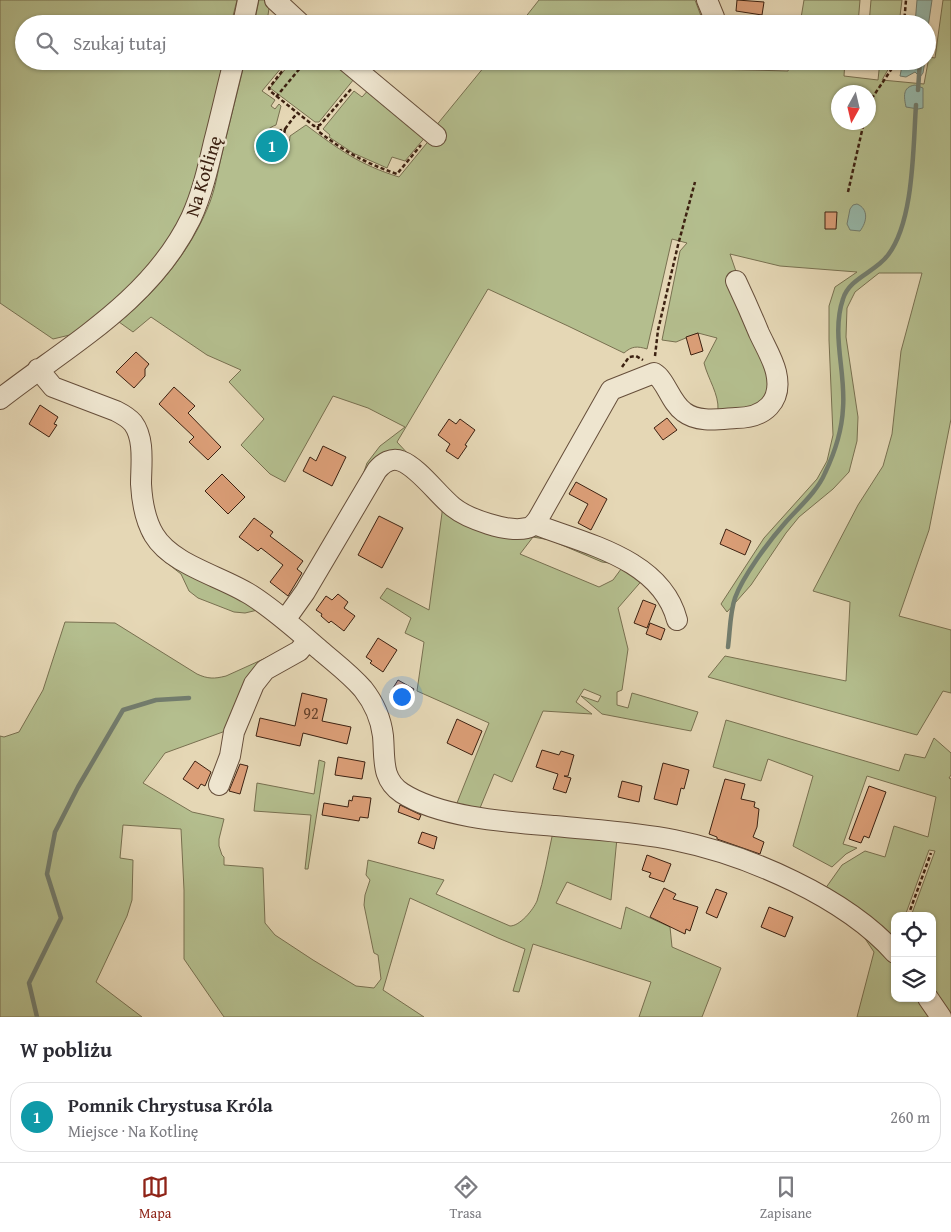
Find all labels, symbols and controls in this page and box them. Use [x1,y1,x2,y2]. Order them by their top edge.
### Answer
search box [15,15,936,70]
icon: search [33,29,61,57]
text: Szukaj tutaj [73,29,167,57]
north arrow [831,85,876,130]
pin: 1 [256,127,288,165]
street label: Na Kotlinę [177,132,229,220]
your location [389,684,415,710]
house number: 92 [303,701,319,725]
map controls [891,912,936,1002]
button: locate [891,912,936,957]
button: layers [891,957,936,1002]
text: W pobliżu [20,1034,112,1065]
text: Pomnik Chrystusa Króla [68,1091,273,1119]
text: 1 [33,1105,41,1129]
text: 260 m [890,1105,930,1129]
text: Miejsce · Na Kotlinę [68,1119,198,1143]
tab: Mapa [139,1173,171,1223]
tab: Trasa [449,1173,482,1223]
tab: Zapisane [760,1173,812,1223]

